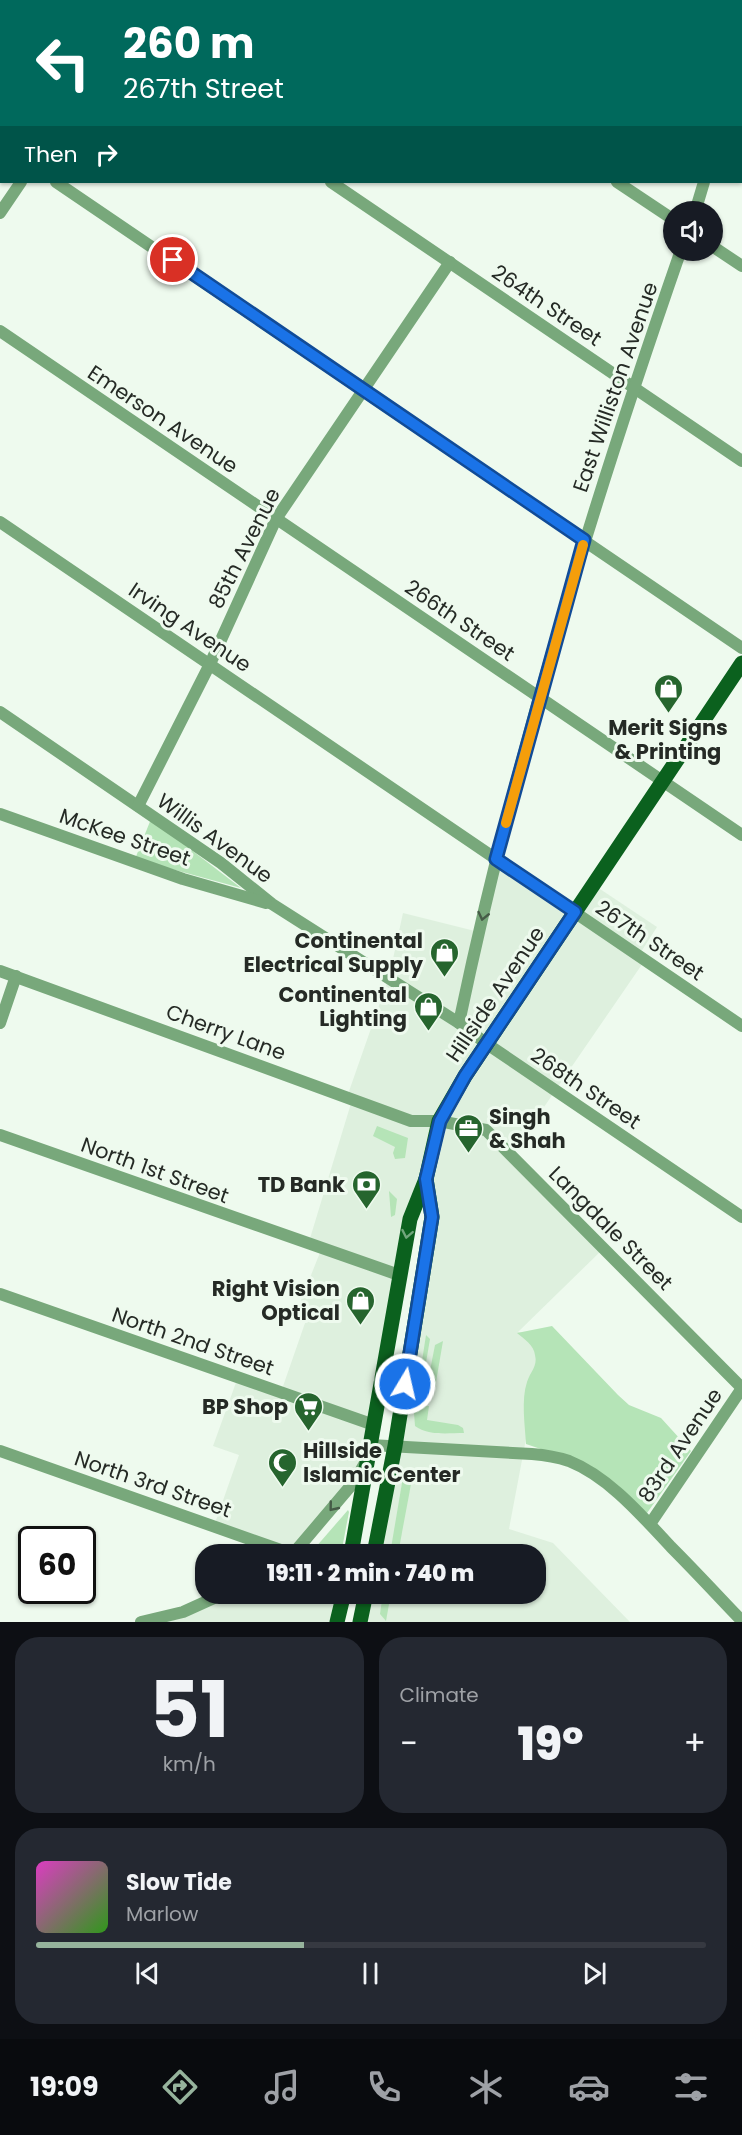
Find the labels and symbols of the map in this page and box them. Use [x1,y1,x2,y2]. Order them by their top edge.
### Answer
pin [147,234,198,285]
street label: 264th Street [486,258,608,352]
street label: East Williston Avenue [565,278,665,496]
street label: Emerson Avenue [82,358,244,480]
street label: 85th Avenue [201,483,287,613]
street label: 266th Street [399,572,521,668]
street label: Irving Avenue [123,575,257,679]
shop icon: Merit Signs & Printing [652,672,684,714]
place label: Merit Signs & Printing [608,713,728,766]
street label: Willis Avenue [151,786,279,890]
street label: McKee Street [56,801,194,873]
street label: 267th Street [590,893,710,987]
one-way arrow [477,911,490,921]
street label: Hillside Avenue [439,920,551,1068]
place label: Continental Electrical Supply [243,926,424,979]
shop icon: Continental Electrical Supply [428,936,460,978]
place label: Continental Lighting [279,980,407,1033]
shop icon: Continental Lighting [412,990,444,1032]
street label: Cherry Lane [162,997,290,1067]
street label: 268th Street [525,1041,647,1135]
place label: Singh & Shah [489,1102,566,1155]
office icon: Singh & Shah [452,1112,484,1154]
street label: North 1st Street [77,1130,233,1210]
street label: Langdale Street [543,1160,679,1296]
bank icon: TD Bank [350,1168,382,1210]
place label: TD Bank [258,1170,345,1199]
one-way arrow [401,1229,414,1239]
place label: Right Vision Optical [212,1274,340,1327]
shop icon: Right Vision Optical [345,1284,377,1326]
street label: North 2nd Street [108,1300,278,1382]
position arrow [373,1352,437,1416]
street label: 83rd Avenue [631,1382,729,1508]
supermarket icon: BP Shop [293,1390,325,1432]
place label: BP Shop [202,1392,288,1421]
place label: Hillside Islamic Center [303,1436,461,1489]
street label: North 3rd Street [71,1444,235,1524]
mosque icon: Hillside Islamic Center [266,1446,298,1488]
one-way arrow [330,1500,341,1511]
speed limit sign: 60 [18,1526,96,1604]

